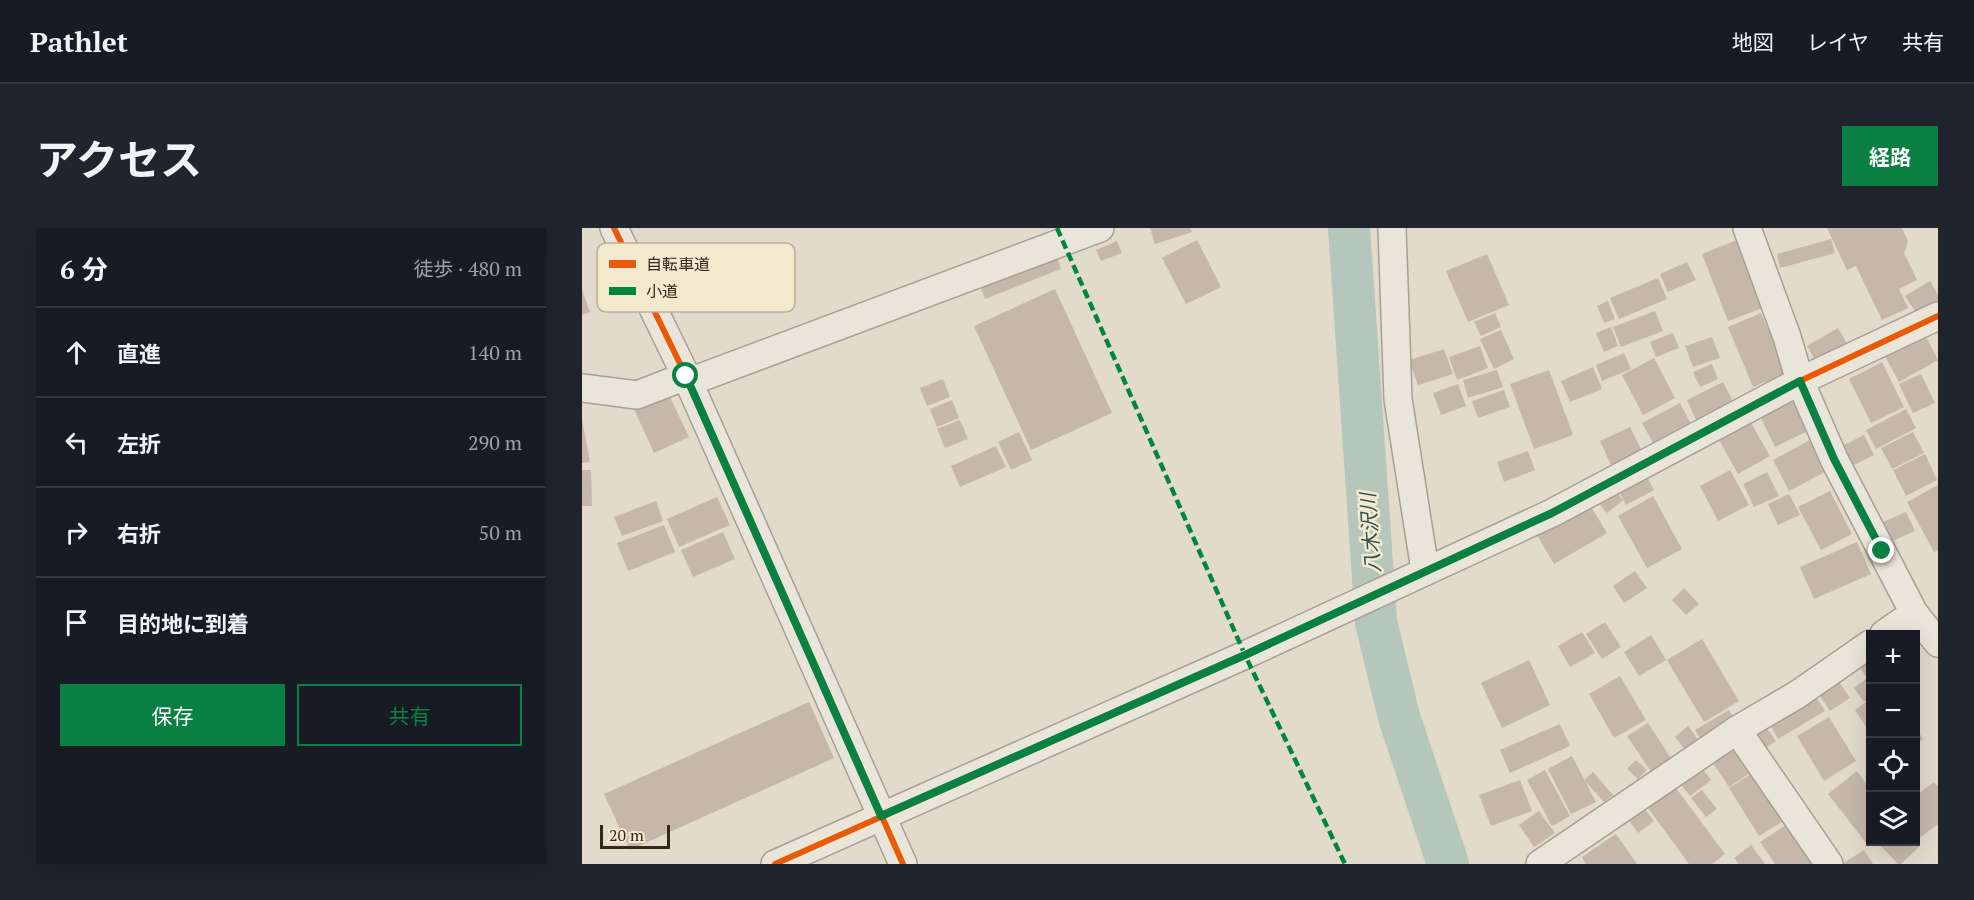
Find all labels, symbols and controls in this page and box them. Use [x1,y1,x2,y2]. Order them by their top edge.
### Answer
text: Pathlet [30,23,128,60]
text: 地図 [1732,28,1774,56]
text: レイヤ [1807,28,1869,56]
text: 共有 [1902,28,1944,56]
button: 経路 [1842,126,1938,186]
text: アクセス [36,131,202,187]
legend [597,243,795,312]
text: 6 分 [60,252,108,286]
text: 自転車道 [646,253,710,275]
text: 徒歩 · 480 m [413,255,522,282]
text: 小道 [646,280,678,302]
icon: ahead [60,336,93,369]
text: 直進 [117,339,161,368]
text: 140 m [468,339,522,366]
route start [672,362,698,388]
icon: left [60,426,93,459]
text: 左折 [117,429,161,458]
text: 290 m [468,429,522,456]
water label: 八木沢川 [1354,490,1386,574]
icon: right [60,516,93,549]
text: 右折 [117,519,161,548]
text: 50 m [479,519,522,546]
route end [1868,537,1894,563]
icon: arrive [60,606,93,639]
text: 目的地に到着 [117,609,249,638]
map controls [1866,630,1920,846]
button: + [1866,630,1920,684]
button: 保存 [60,684,285,746]
button: 共有 [297,684,522,746]
button: − [1866,684,1920,738]
button: locate [1866,738,1920,792]
button: layers [1866,792,1920,846]
scale bar [600,822,670,850]
text: 20 m [609,824,644,846]

